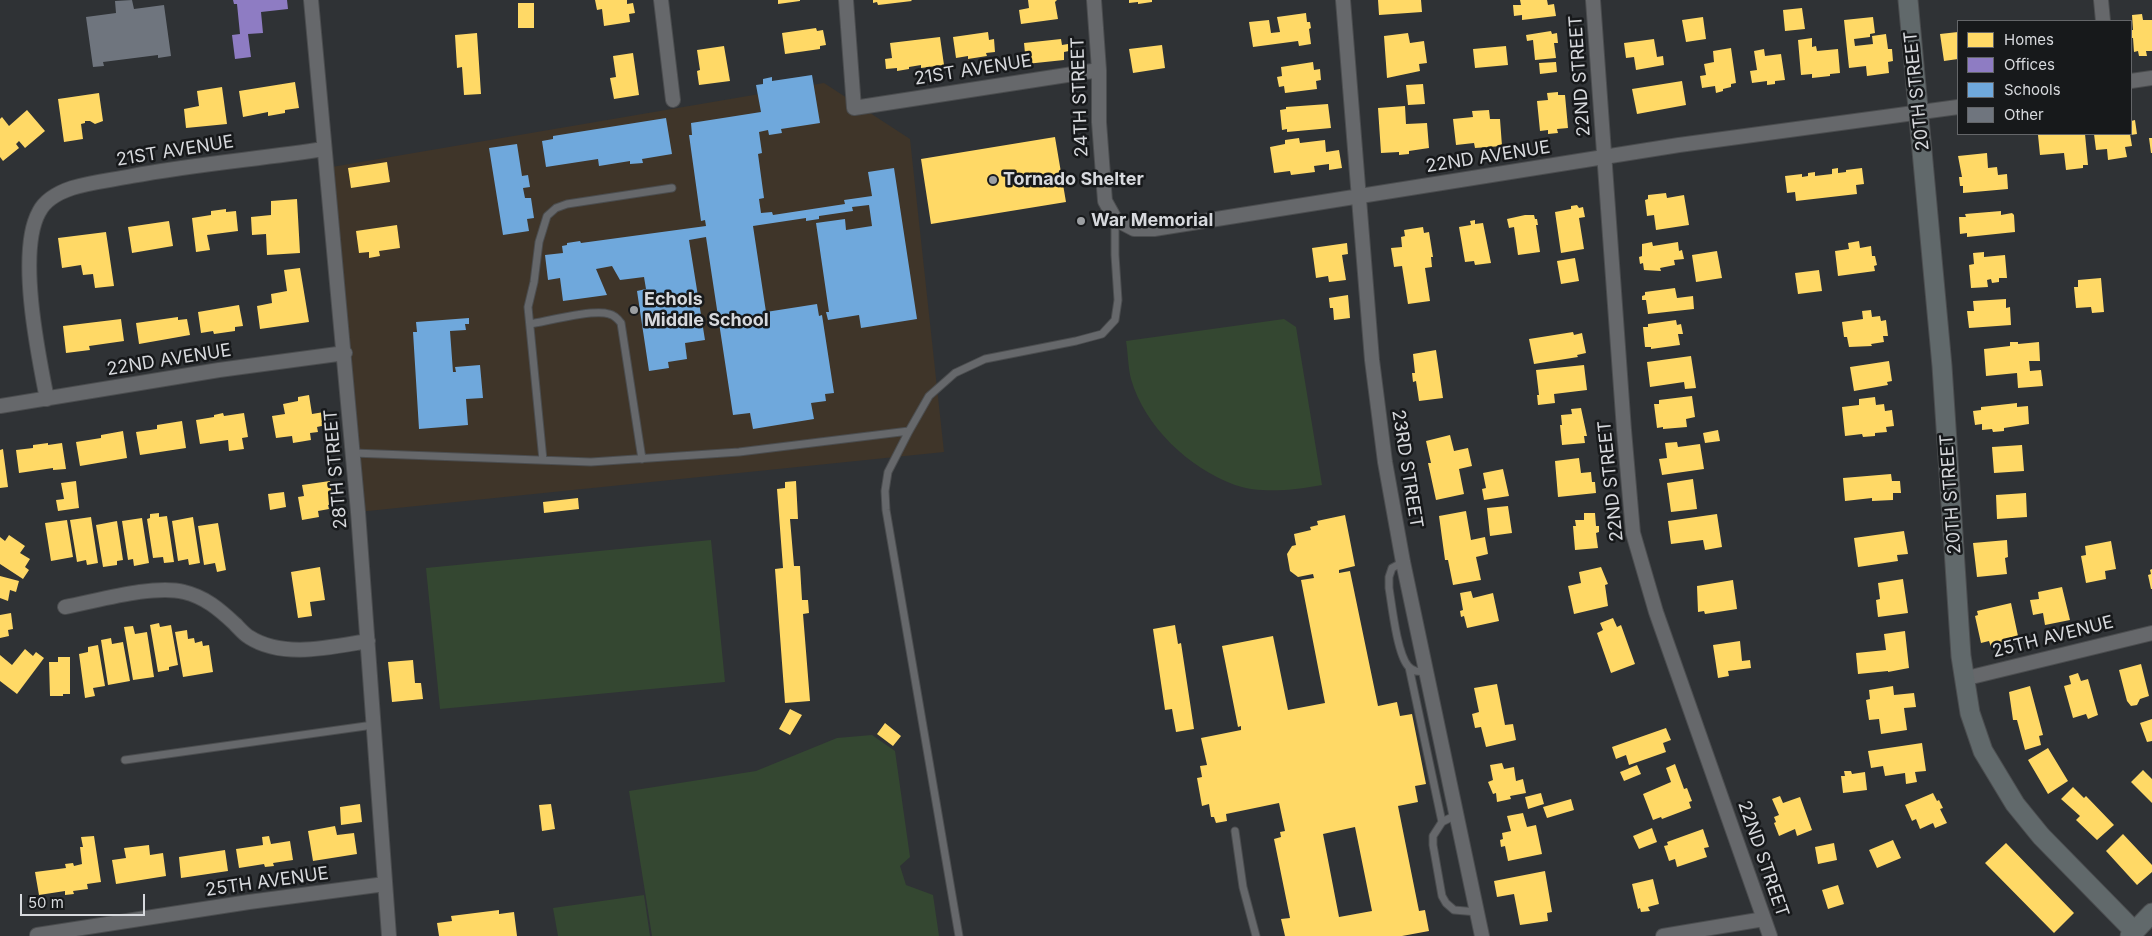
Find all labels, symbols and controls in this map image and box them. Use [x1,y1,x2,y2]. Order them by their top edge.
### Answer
street label: 22ND STREET [1565,15,1595,137]
legend [1957,20,2132,135]
street label: 20TH STREET [1900,30,1934,152]
text: Homes [2004,30,2054,49]
street label: 24TH STREET [1067,36,1093,158]
street label: 21ST AVENUE [913,50,1033,90]
text: Offices [2004,55,2055,74]
text: Schools [2004,80,2061,99]
text: Other [2004,105,2044,124]
street label: 21ST AVENUE [115,131,235,171]
street label: 22ND AVENUE [1424,136,1552,178]
place label: Tornado Shelter [1003,169,1144,191]
marker: Tornado Shelter [987,174,999,186]
place label: War Memorial [1091,210,1213,232]
marker: War Memorial [1075,215,1087,227]
place label: Echols Middle School [644,289,769,332]
marker: Echols Middle School [628,304,640,316]
street label: 22ND AVENUE [105,339,233,381]
street label: 28TH STREET [320,408,352,530]
street label: 23RD STREET [1387,408,1427,530]
street label: 22ND STREET [1594,419,1628,543]
street label: 20TH STREET [1936,433,1966,555]
street label: 25TH AVENUE [1990,611,2116,663]
street label: 22ND STREET [1733,798,1793,920]
street label: 25TH AVENUE [204,863,330,901]
scale bar [22,884,148,916]
text: 50 m [28,893,64,912]

